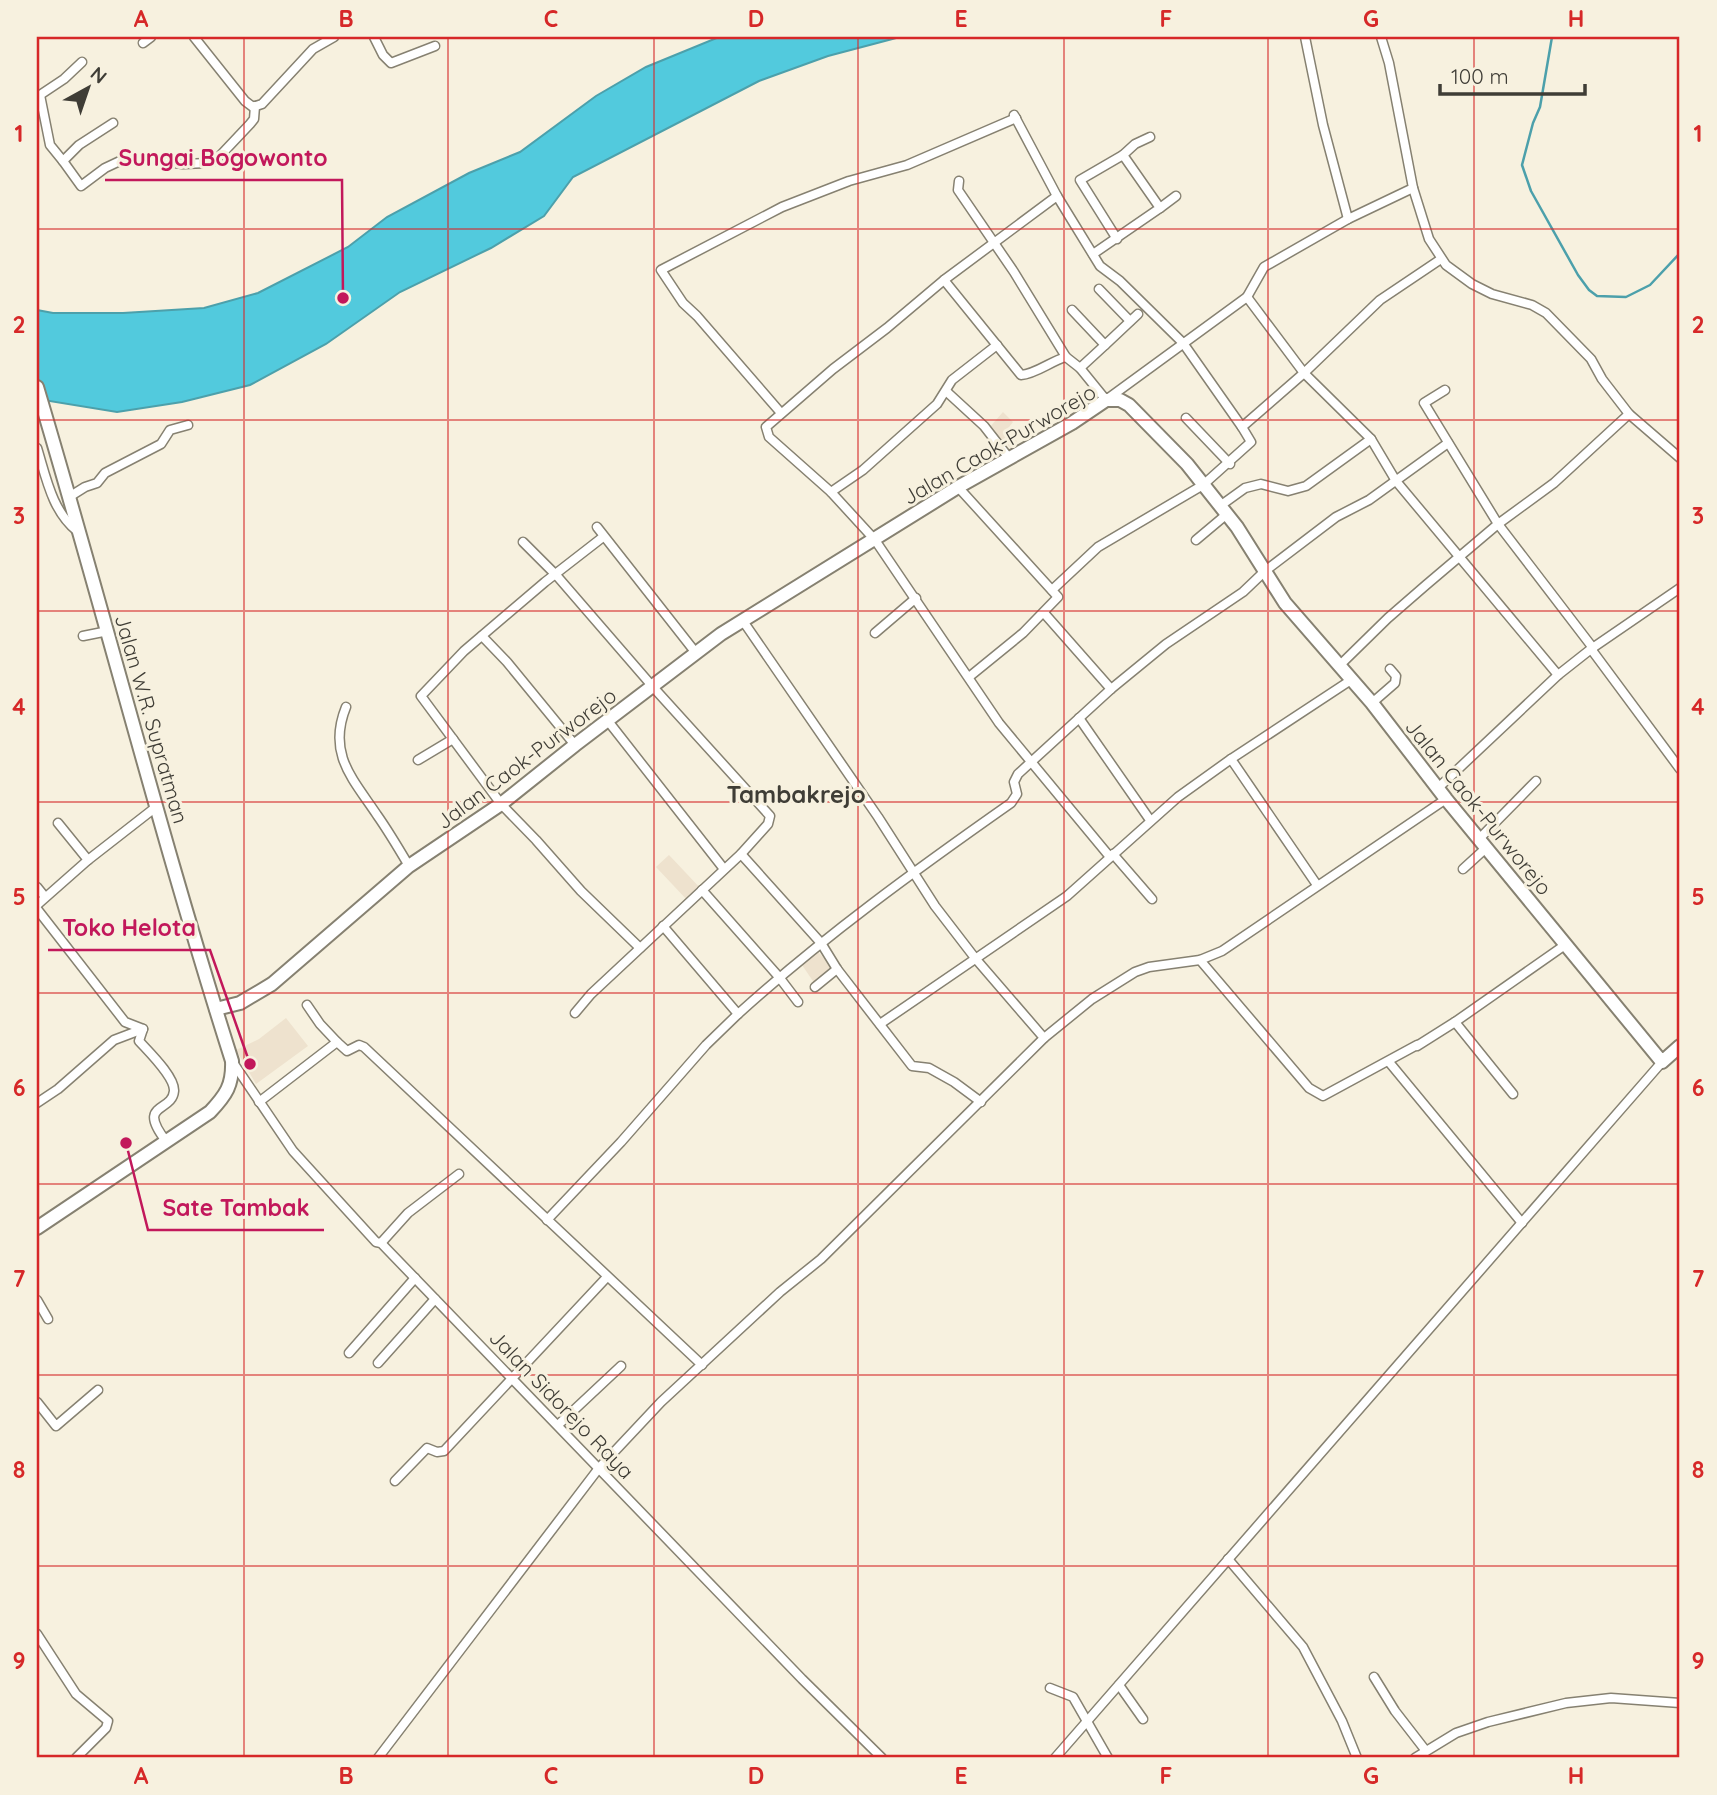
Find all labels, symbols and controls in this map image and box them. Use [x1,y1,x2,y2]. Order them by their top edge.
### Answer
text: A [134,4,149,33]
text: B [338,4,354,33]
text: C [544,4,558,33]
text: D [748,4,764,33]
text: E [954,4,968,33]
text: F [1160,4,1172,33]
text: G [1363,4,1379,33]
text: H [1568,4,1584,33]
north arrow [52,52,122,122]
scale bar [1440,52,1586,96]
text: N [86,61,112,89]
text: 100 m [1451,63,1509,89]
text: 1 [15,119,23,148]
text: 1 [1694,119,1702,148]
callout: Sungai Bogowonto [105,136,342,180]
text: Sungai Bogowonto [118,143,328,172]
text: 2 [12,310,26,339]
text: 2 [1691,310,1705,339]
street label: Jalan Caok-Purworejo [898,378,1100,510]
text: 3 [13,501,25,530]
text: 3 [1692,501,1704,530]
street label: Jalan W.R. Supratman [110,612,194,826]
street label: Jalan Caok-Purworejo [431,682,621,834]
text: 4 [12,692,26,721]
text: 4 [1691,692,1705,721]
street label: Jalan Caok-Purworejo [1400,714,1558,900]
district label: Tambakrejo [726,779,866,809]
text: 5 [12,882,26,911]
text: 5 [1691,882,1705,911]
callout: Toko Helota [48,906,210,950]
text: Toko Helota [62,913,196,942]
text: 6 [13,1073,25,1102]
text: 6 [1692,1073,1704,1102]
callout: Sate Tambak [148,1186,324,1230]
text: Sate Tambak [162,1193,310,1222]
text: 7 [13,1264,26,1293]
text: 7 [1692,1264,1705,1293]
street label: Jalan Sidorejo Raya [484,1324,640,1484]
text: 8 [13,1455,25,1484]
text: 8 [1692,1455,1704,1484]
text: 9 [12,1646,26,1675]
text: 9 [1691,1646,1705,1675]
text: A [134,1761,149,1790]
text: B [338,1761,354,1790]
text: C [544,1761,558,1790]
text: D [748,1761,764,1790]
text: E [954,1761,968,1790]
text: F [1160,1761,1172,1790]
text: G [1363,1761,1379,1790]
text: H [1568,1761,1584,1790]

